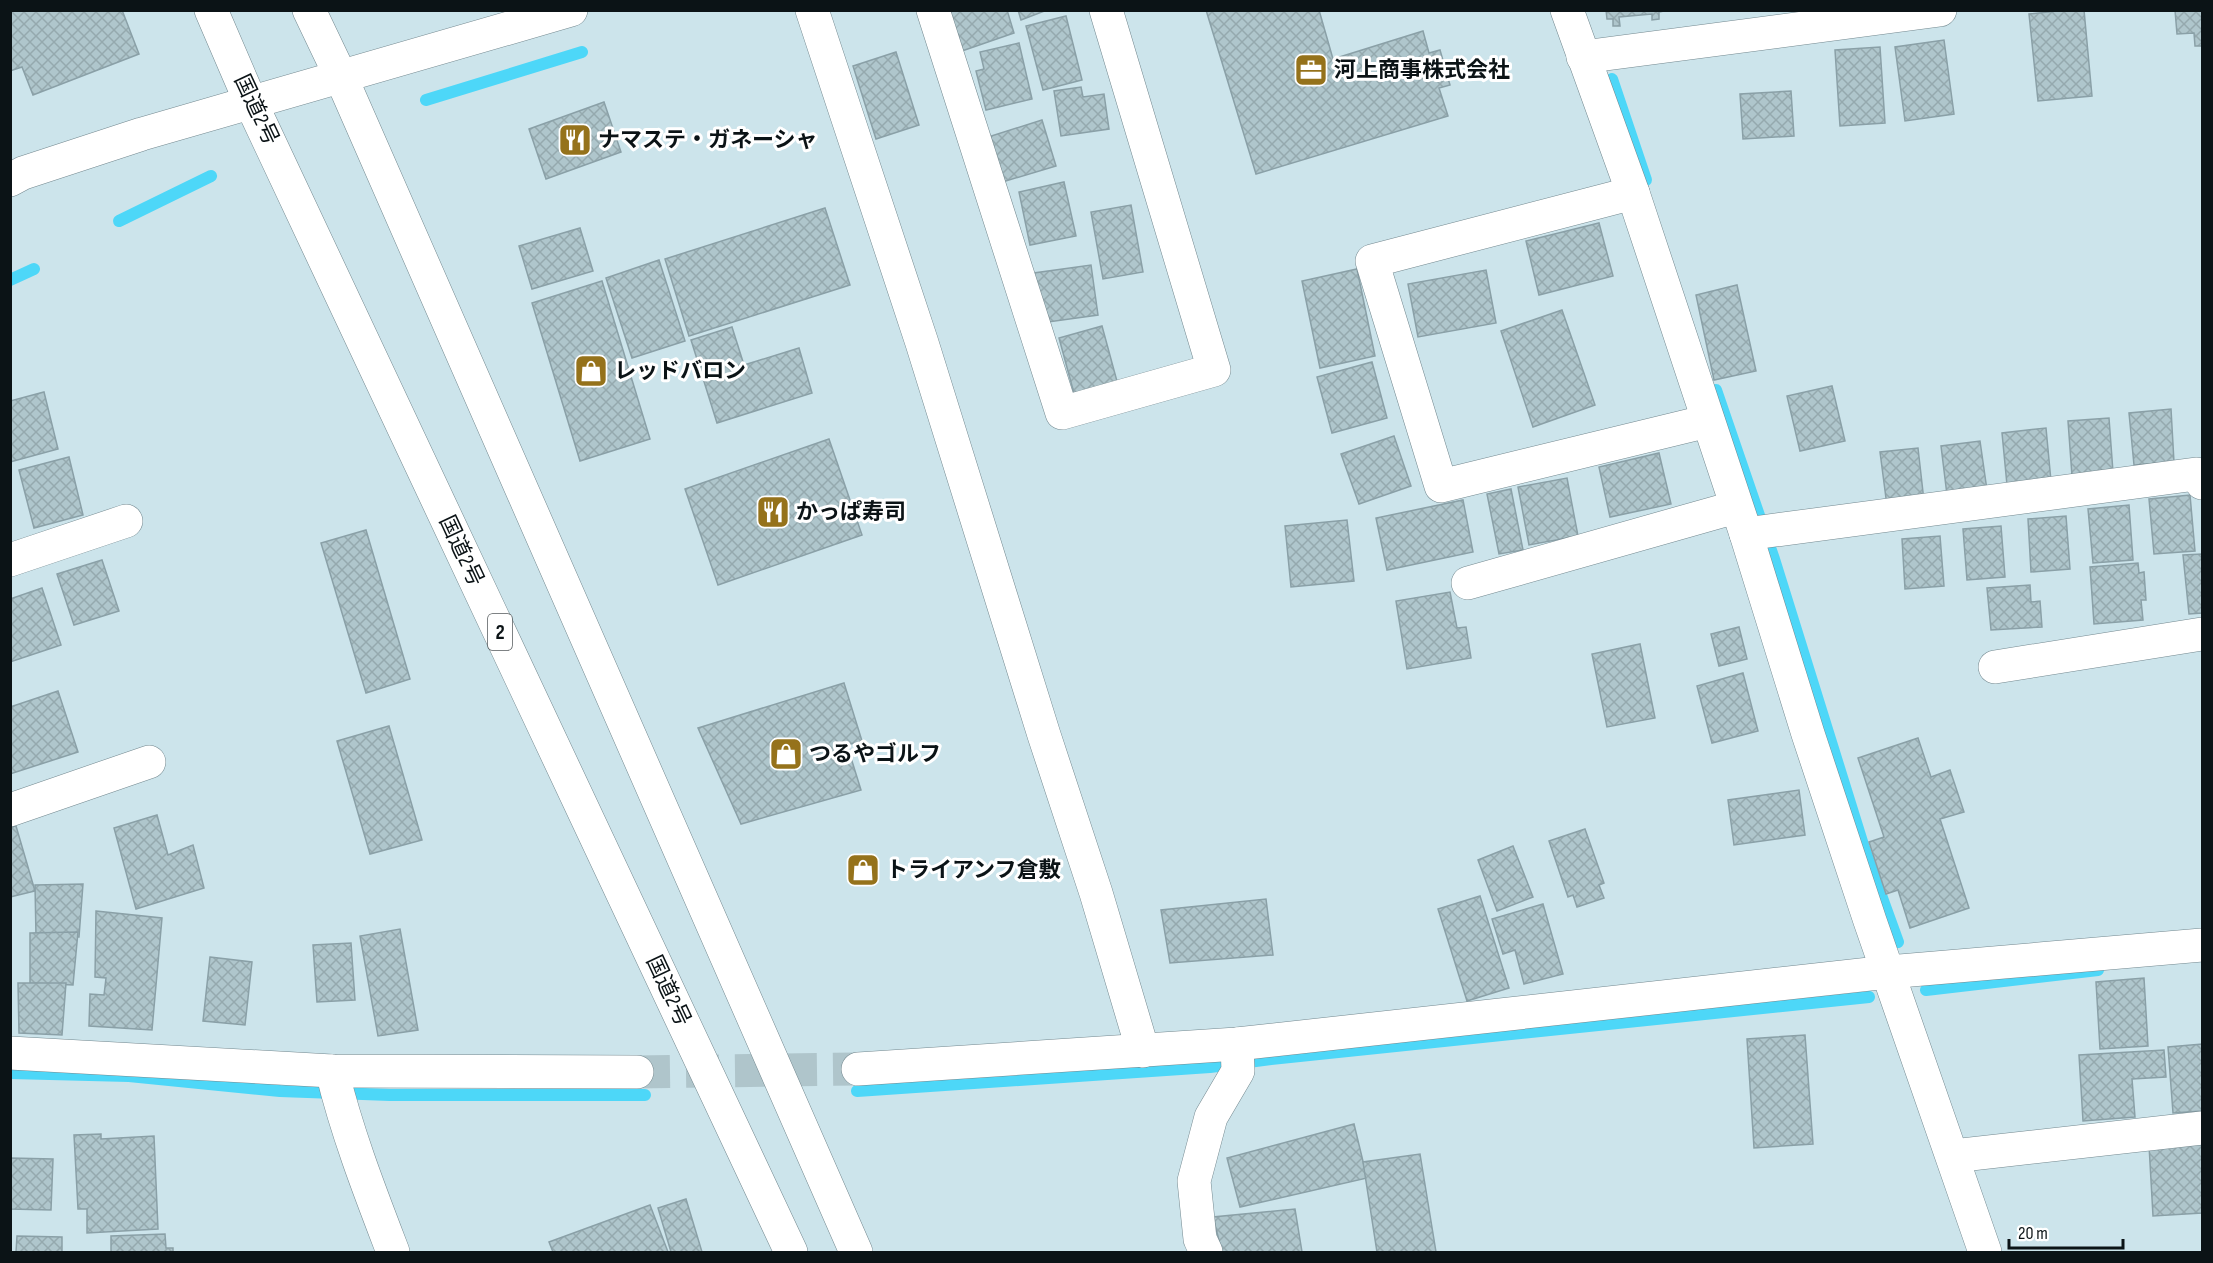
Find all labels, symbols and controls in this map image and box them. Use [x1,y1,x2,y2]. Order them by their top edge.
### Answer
office icon: 河上商事株式会社 [1293,52,1329,88]
place label: 河上商事株式会社 [1334,57,1510,84]
street label: 国道2号 [228,70,284,150]
restaurant icon: ナマステ・ガネーシャ [557,122,593,158]
place label: ナマステ・ガネーシャ [598,127,818,154]
shop icon: レッドバロン [573,353,609,389]
place label: レッドバロン [614,358,746,385]
restaurant icon: かっぱ寿司 [755,494,791,530]
place label: かっぱ寿司 [796,499,906,526]
street label: 国道2号 [433,511,489,591]
road number: 2 [488,614,512,650]
shop icon: つるやゴルフ [768,736,804,772]
place label: つるやゴルフ [809,741,941,768]
shop icon: トライアンフ倉敷 [845,852,881,888]
place label: トライアンフ倉敷 [886,857,1060,884]
street label: 国道2号 [640,951,696,1031]
scale bar [2009,1212,2123,1250]
text: 20 m [2018,1223,2048,1244]

